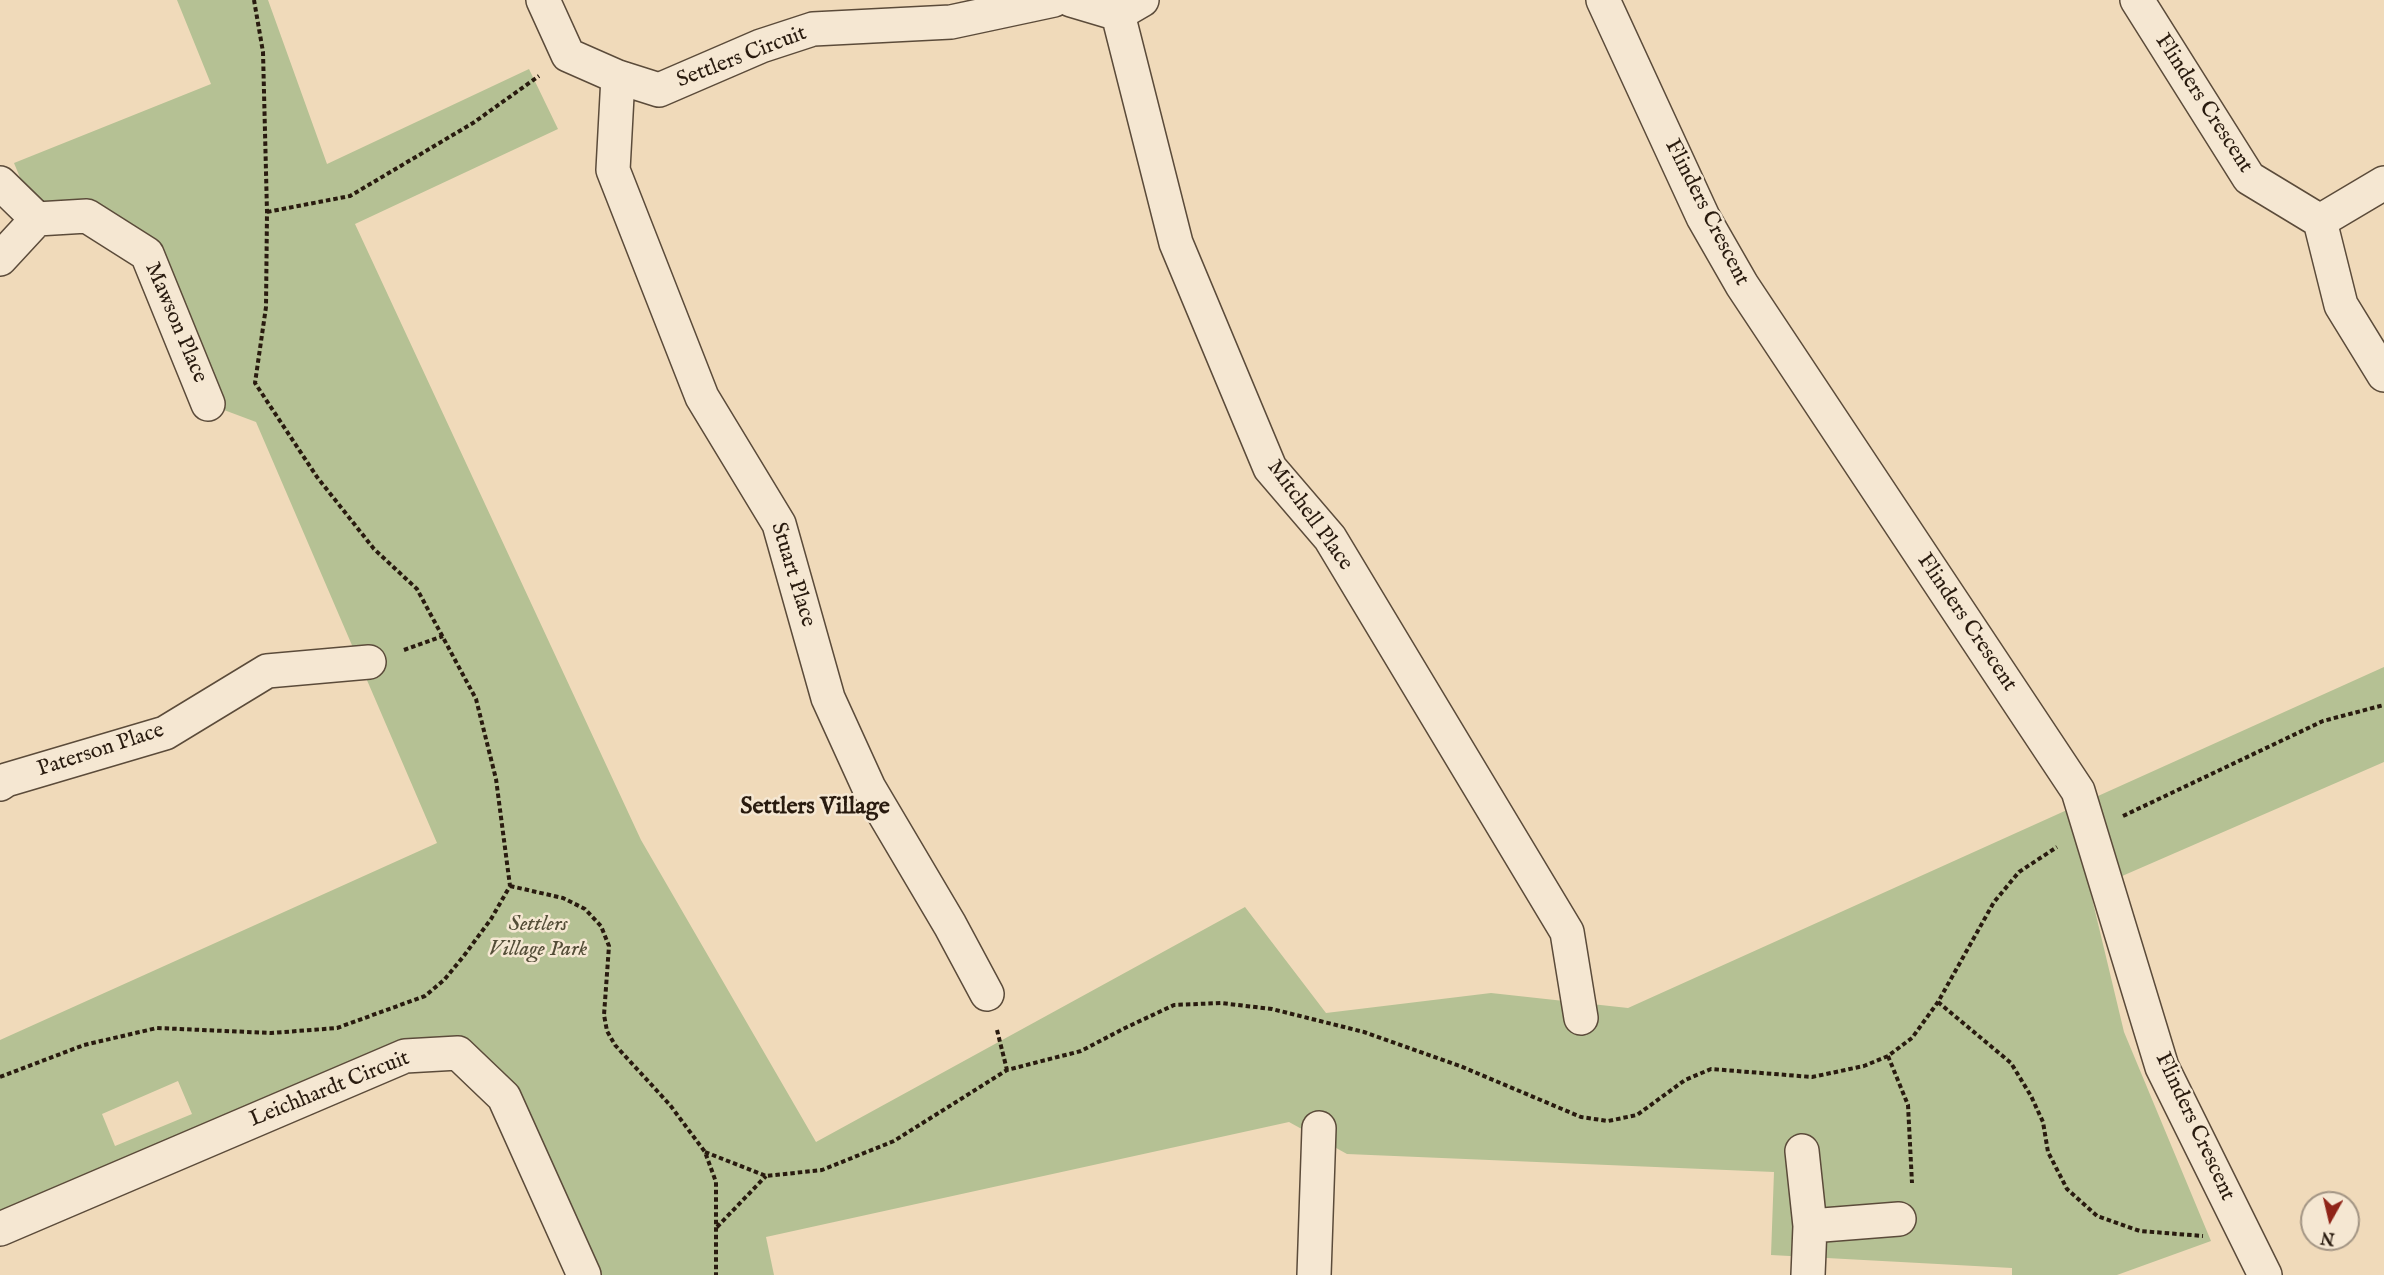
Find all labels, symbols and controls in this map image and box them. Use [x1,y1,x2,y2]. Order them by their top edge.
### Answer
street label: Settlers Circuit [673,21,811,95]
street label: Flinders Crescent [2148,30,2258,178]
street label: Flinders Crescent [1658,136,1754,290]
street label: Mawson Place [138,259,212,387]
street label: Mitchell Place [1260,456,1358,576]
street label: Stuart Place [764,520,820,630]
street label: Flinders Crescent [1910,549,2022,697]
street label: Paterson Place [34,718,168,784]
district label: Settlers Village [740,794,890,822]
park label: Settlers Village Park [489,912,587,963]
street label: Leichhardt Circuit [246,1046,414,1134]
street label: Flinders Crescent [2148,1049,2240,1205]
north arrow [2300,1191,2360,1251]
text: N [2320,1226,2336,1248]

